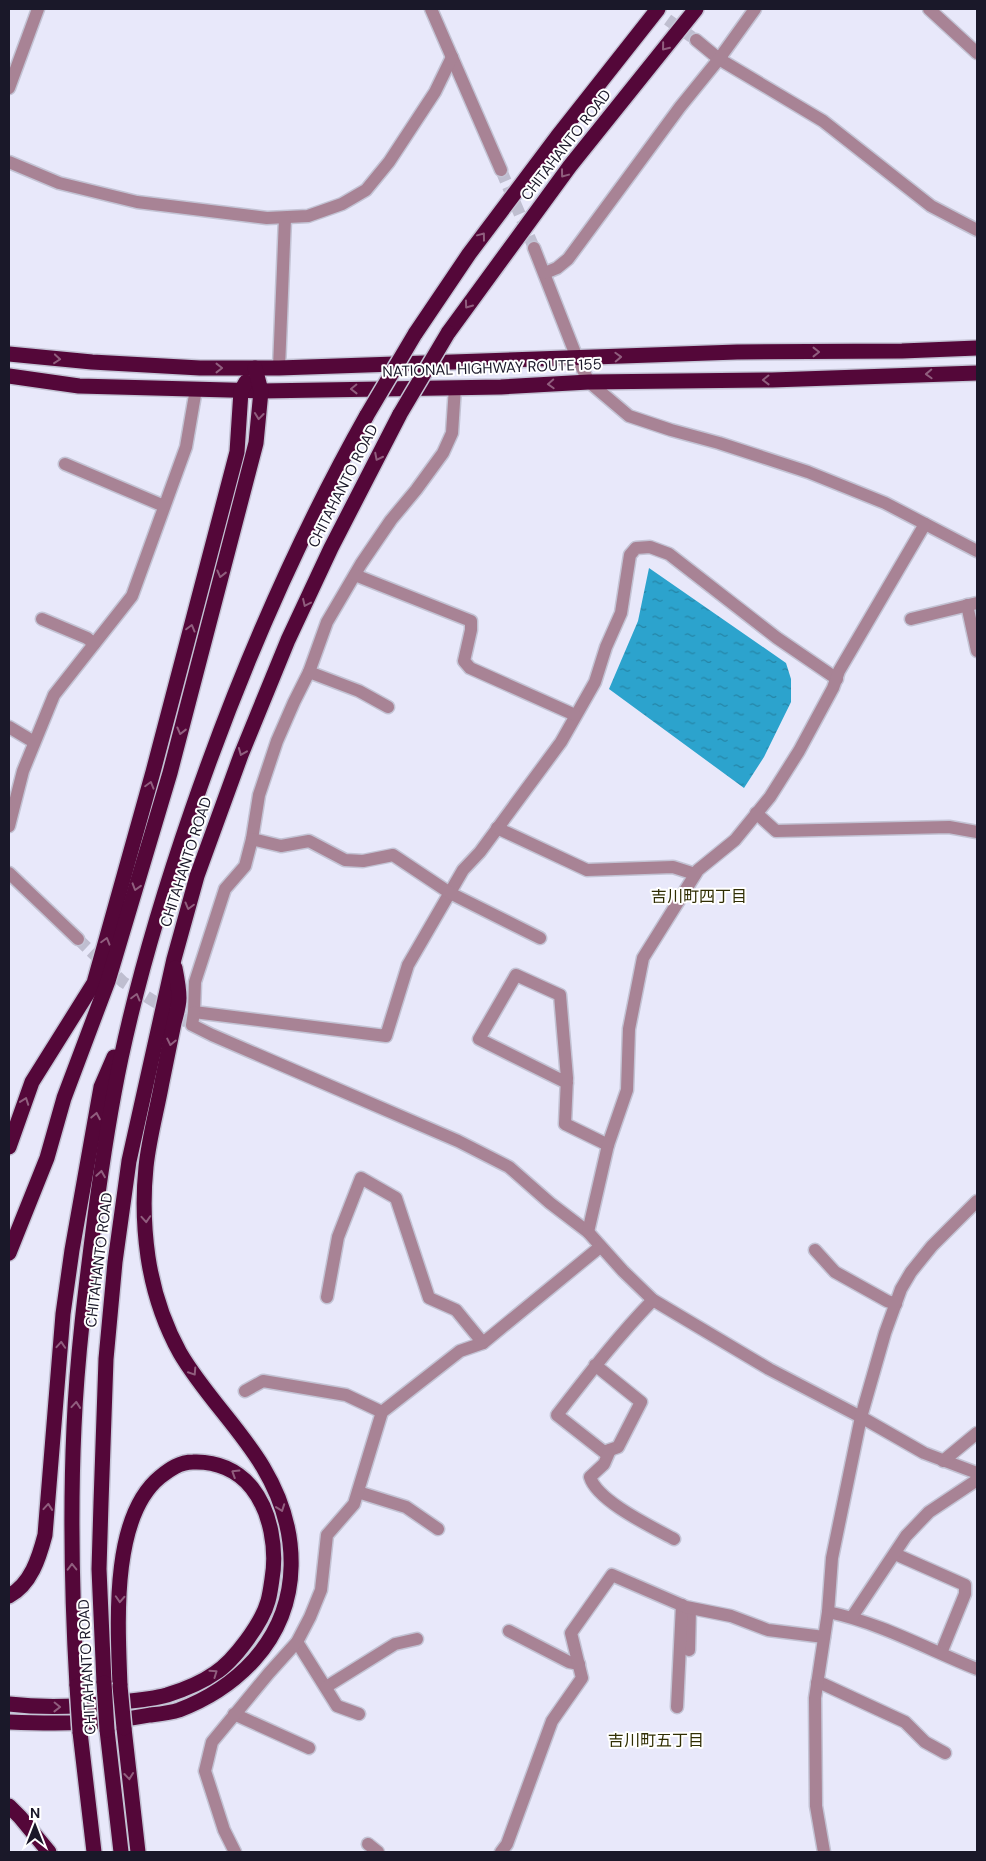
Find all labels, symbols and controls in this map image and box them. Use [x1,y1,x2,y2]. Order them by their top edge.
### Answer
one-way arrow [663,41,671,50]
street label: CHITAHANTO ROAD [516,85,616,205]
one-way arrow [561,168,570,178]
one-way arrow [476,232,485,242]
one-way arrow [465,299,474,309]
one-way arrow [812,347,820,357]
one-way arrow [614,351,622,362]
one-way arrow [53,353,61,364]
street label: NATIONAL HIGHWAY ROUTE 155 [382,354,602,382]
one-way arrow [216,363,224,373]
one-way arrow [924,369,932,380]
one-way arrow [762,375,770,386]
one-way arrow [547,378,555,389]
one-way arrow [350,384,358,394]
one-way arrow [254,412,265,420]
street label: CHITAHANTO ROAD [303,421,383,551]
one-way arrow [374,452,384,461]
one-way arrow [216,569,227,578]
one-way arrow [301,598,312,607]
one-way arrow [185,623,196,632]
one-way arrow [176,726,186,734]
one-way arrow [238,747,249,756]
one-way arrow [144,781,154,789]
street label: CHITAHANTO ROAD [156,794,216,930]
one-way arrow [131,883,141,891]
district label: 吉川町四丁目 [651,886,747,907]
one-way arrow [184,901,194,909]
one-way arrow [100,938,110,946]
one-way arrow [130,994,140,1002]
one-way arrow [166,1037,176,1046]
one-way arrow [19,1097,29,1106]
one-way arrow [90,1111,100,1120]
one-way arrow [95,1170,106,1178]
street label: CHITAHANTO ROAD [81,1191,117,1329]
one-way arrow [140,1216,151,1224]
one-way arrow [55,1341,66,1349]
one-way arrow [187,1367,196,1376]
one-way arrow [70,1401,81,1409]
one-way arrow [231,1470,240,1480]
one-way arrow [42,1503,53,1511]
one-way arrow [275,1503,285,1512]
one-way arrow [67,1563,78,1571]
one-way arrow [115,1596,125,1603]
street label: CHITAHANTO ROAD [73,1599,101,1735]
one-way arrow [208,1670,218,1679]
one-way arrow [54,1702,62,1712]
district label: 吉川町五丁目 [608,1730,704,1751]
one-way arrow [123,1773,134,1781]
north arrow [10,1801,60,1851]
text: N [30,1804,40,1822]

